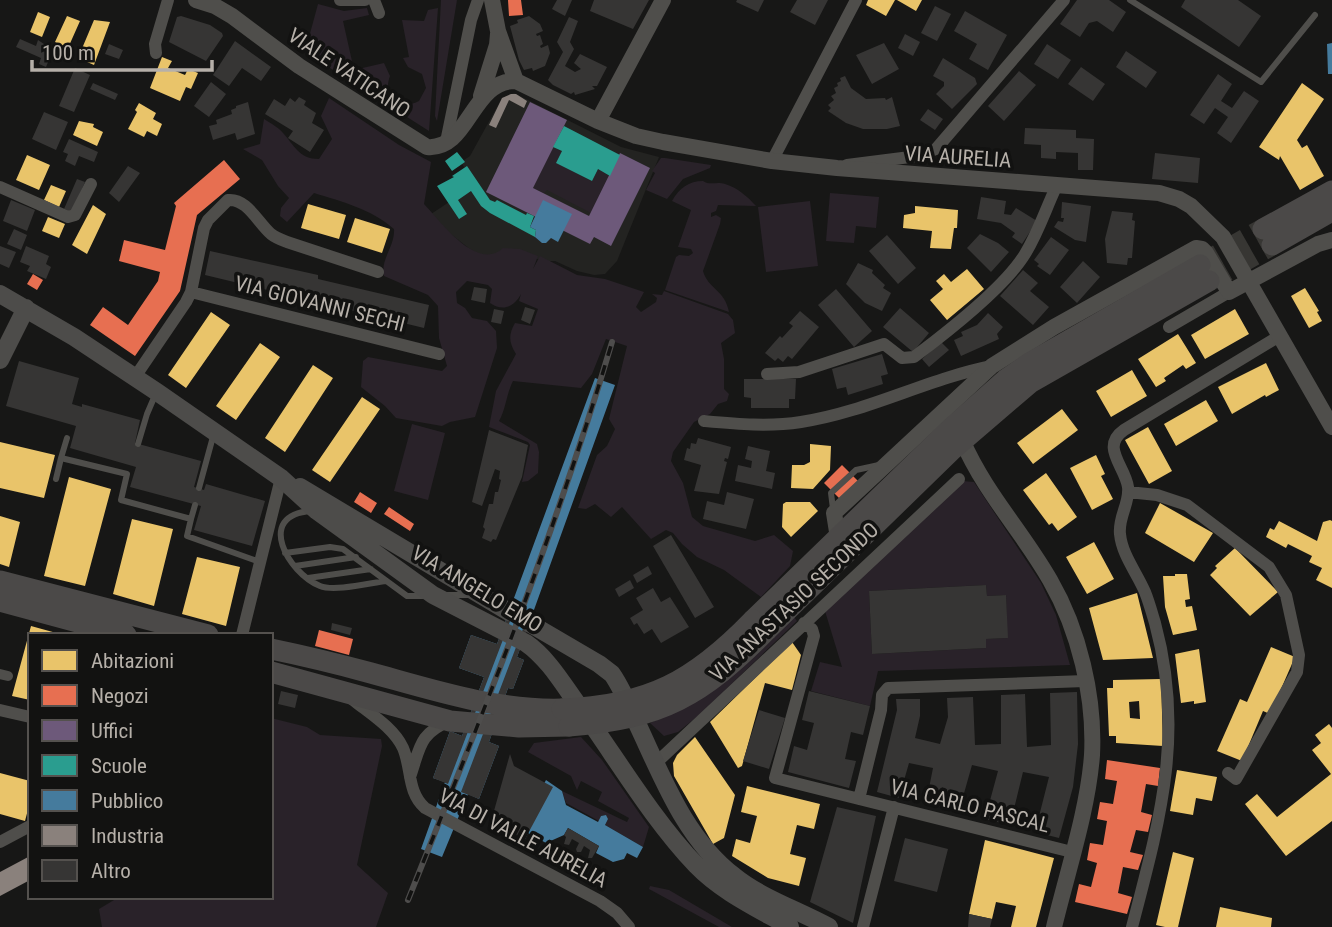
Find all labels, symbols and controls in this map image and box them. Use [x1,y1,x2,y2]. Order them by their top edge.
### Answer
street label: VIALE VATICANO [283,23,415,123]
scale bar [32,28,212,72]
text: 100 m [42,41,94,65]
street label: VIA AURELIA [904,141,1012,173]
street label: VIA GIOVANNI SECHI [232,271,408,337]
street label: VIA ANASTASIO SECONDO [705,518,883,686]
street label: VIA ANGELO EMO [407,541,547,637]
legend [28,633,273,899]
text: Abitazioni [91,649,174,673]
text: Negozi [91,684,149,708]
text: Uffici [91,719,133,743]
text: Scuole [91,754,147,778]
street label: VIA CARLO PASCAL [888,775,1052,837]
street label: VIA DI VALLE AURELIA [435,783,611,893]
text: Pubblico [91,789,163,813]
text: Industria [91,824,164,848]
text: Altro [91,859,131,883]

